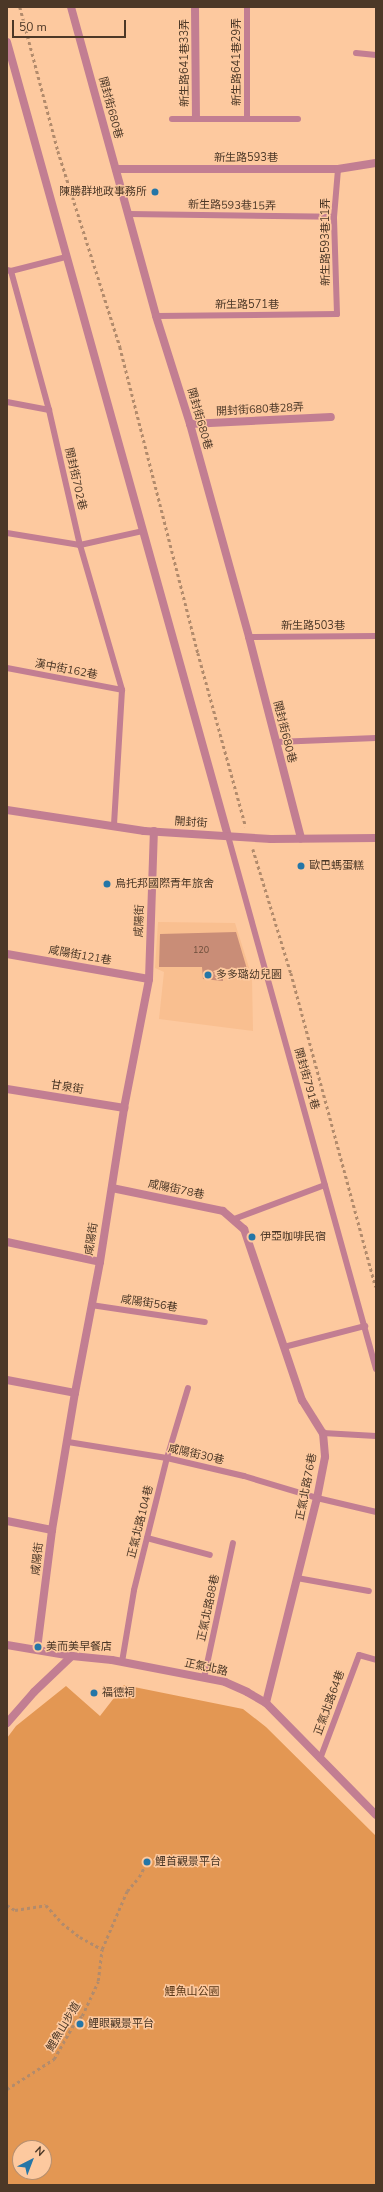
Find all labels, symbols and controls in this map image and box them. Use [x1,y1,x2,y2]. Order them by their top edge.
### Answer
scale bar [14,12,128,38]
street label: 新生路641巷29弄 [230,18,244,106]
text: 50 m [19,19,47,35]
street label: 新生路641巷33弄 [178,19,192,107]
street label: 開封街680巷 [95,75,125,141]
street label: 新生路593巷 [214,151,278,165]
place label: 陳勝群地政事務所 [59,185,147,199]
marker: 陳勝群地政事務所 [150,187,160,197]
street label: 新生路593巷11弄 [319,198,333,286]
street label: 新生路593巷15弄 [188,199,276,213]
street label: 新生路571巷 [215,298,279,312]
street label: 開封街680巷 [184,387,214,451]
street label: 開封街680巷28弄 [216,401,304,419]
street label: 開封街702巷 [61,446,89,512]
street label: 新生路503巷 [281,619,345,633]
street label: 漢中街162巷 [33,657,99,683]
street label: 開封街680巷 [270,699,298,765]
street label: 開封街 [174,815,208,831]
place label: 歐巴螞蛋糕 [309,859,364,873]
marker: 歐巴螞蛋糕 [296,861,306,871]
place label: 烏托邦國際青年旅舍 [115,877,214,891]
marker: 烏托邦國際青年旅舍 [102,879,112,889]
street label: 咸陽街 [133,904,147,938]
street label: 咸陽街121巷 [47,944,113,968]
house number: 120 [193,945,209,955]
place label: 多多璐幼兒園 [216,968,282,982]
marker: 多多璐幼兒園 [203,970,213,980]
street label: 開封街791巷 [291,1047,321,1111]
street label: 甘泉街 [50,1079,84,1097]
street label: 咸陽街78巷 [147,1178,205,1202]
street label: 咸陽街 [83,1222,101,1256]
place label: 伊亞咖啡民宿 [260,1230,326,1244]
marker: 伊亞咖啡民宿 [247,1232,257,1242]
street label: 咸陽街56巷 [120,1293,178,1315]
street label: 咸陽街30巷 [167,1442,225,1468]
street label: 正氣北路76巷 [294,1452,320,1522]
street label: 正氣北路104巷 [126,1484,156,1560]
street label: 咸陽街 [29,1542,47,1576]
street label: 正氣北路88巷 [195,1573,223,1643]
place label: 美而美早餐店 [46,1640,112,1654]
marker: 美而美早餐店 [33,1642,43,1652]
street label: 正氣北路 [183,1657,229,1679]
street label: 正氣北路64巷 [312,1669,348,1737]
place label: 福德祠 [102,1686,135,1700]
marker: 福德祠 [89,1688,99,1698]
place label: 鯉首觀景平台 [155,1855,221,1869]
marker: 鯉首觀景平台 [142,1857,152,1867]
park label: 鯉魚山公園 [165,1985,219,1999]
street label: 鯉魚山步道 [44,2000,84,2054]
place label: 鯉眼觀景平台 [88,2017,154,2031]
marker: 鯉眼觀景平台 [75,2019,85,2029]
north arrow [12,2140,52,2180]
text: N [32,2143,48,2160]

